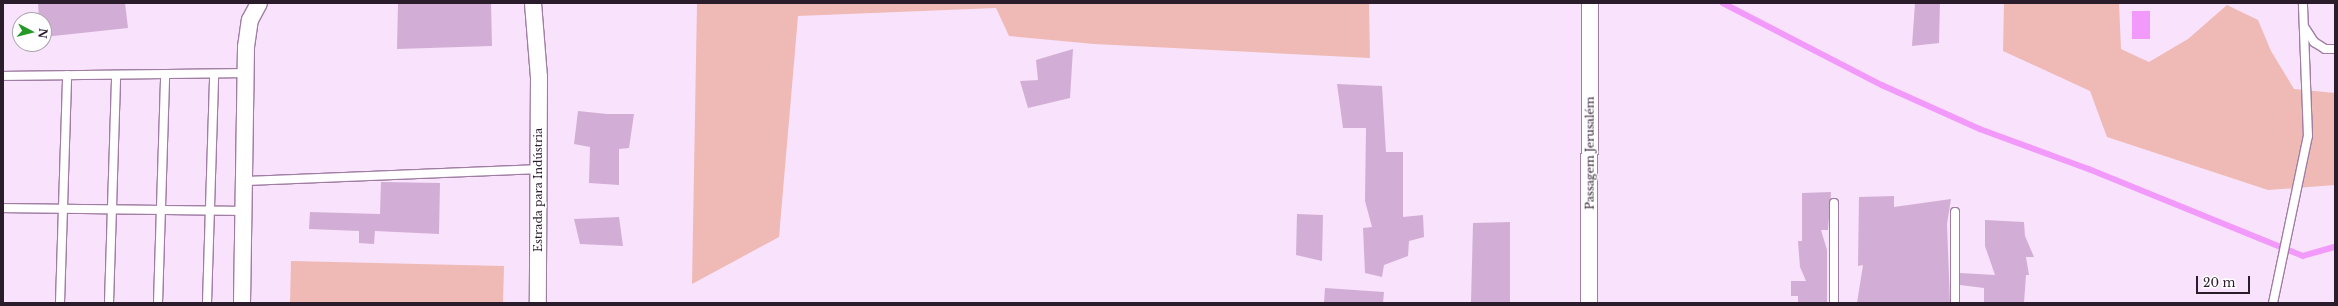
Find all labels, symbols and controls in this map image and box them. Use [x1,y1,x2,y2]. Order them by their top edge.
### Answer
north arrow [12,12,52,52]
text: N [35,27,50,39]
street label: Passagem Jerusalém [1583,96,1597,210]
street label: Estrada para Indústria [531,128,545,252]
scale bar [2198,268,2252,294]
text: 20 m [2203,275,2235,290]

